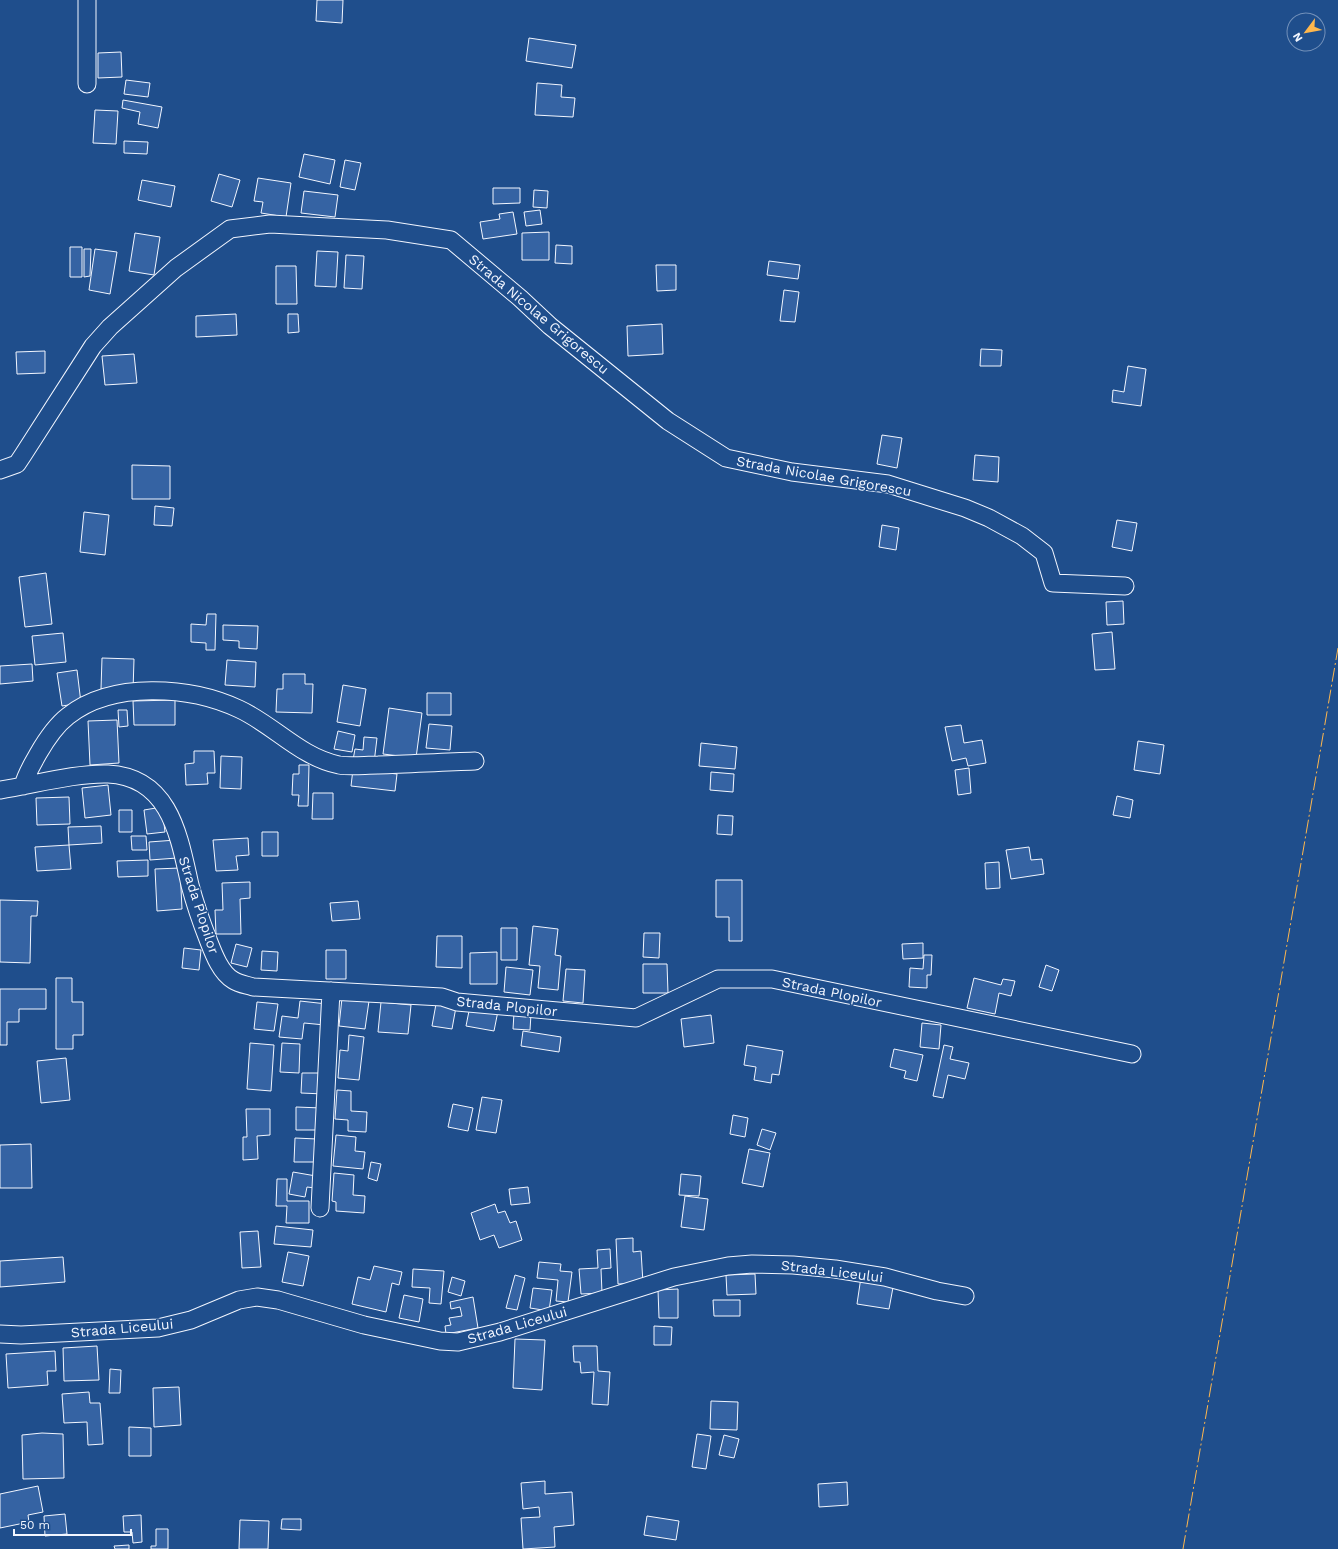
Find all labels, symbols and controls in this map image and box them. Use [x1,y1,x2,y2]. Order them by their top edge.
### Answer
north arrow [1286,12,1326,52]
text: N [1290,30,1306,44]
street label: Strada Nicolae Grigorescu [466,251,612,377]
street label: Strada Nicolae Grigorescu [735,453,913,499]
street label: Strada Plopilor [176,854,222,956]
street label: Strada Plopilor [781,974,884,1010]
street label: Strada Plopilor [456,993,559,1019]
street label: Strada Liceului [780,1257,884,1285]
street label: Strada Liceului [465,1303,569,1347]
street label: Strada Liceului [70,1316,174,1340]
scale bar [14,1511,131,1537]
text: 50 m [20,1518,50,1532]

